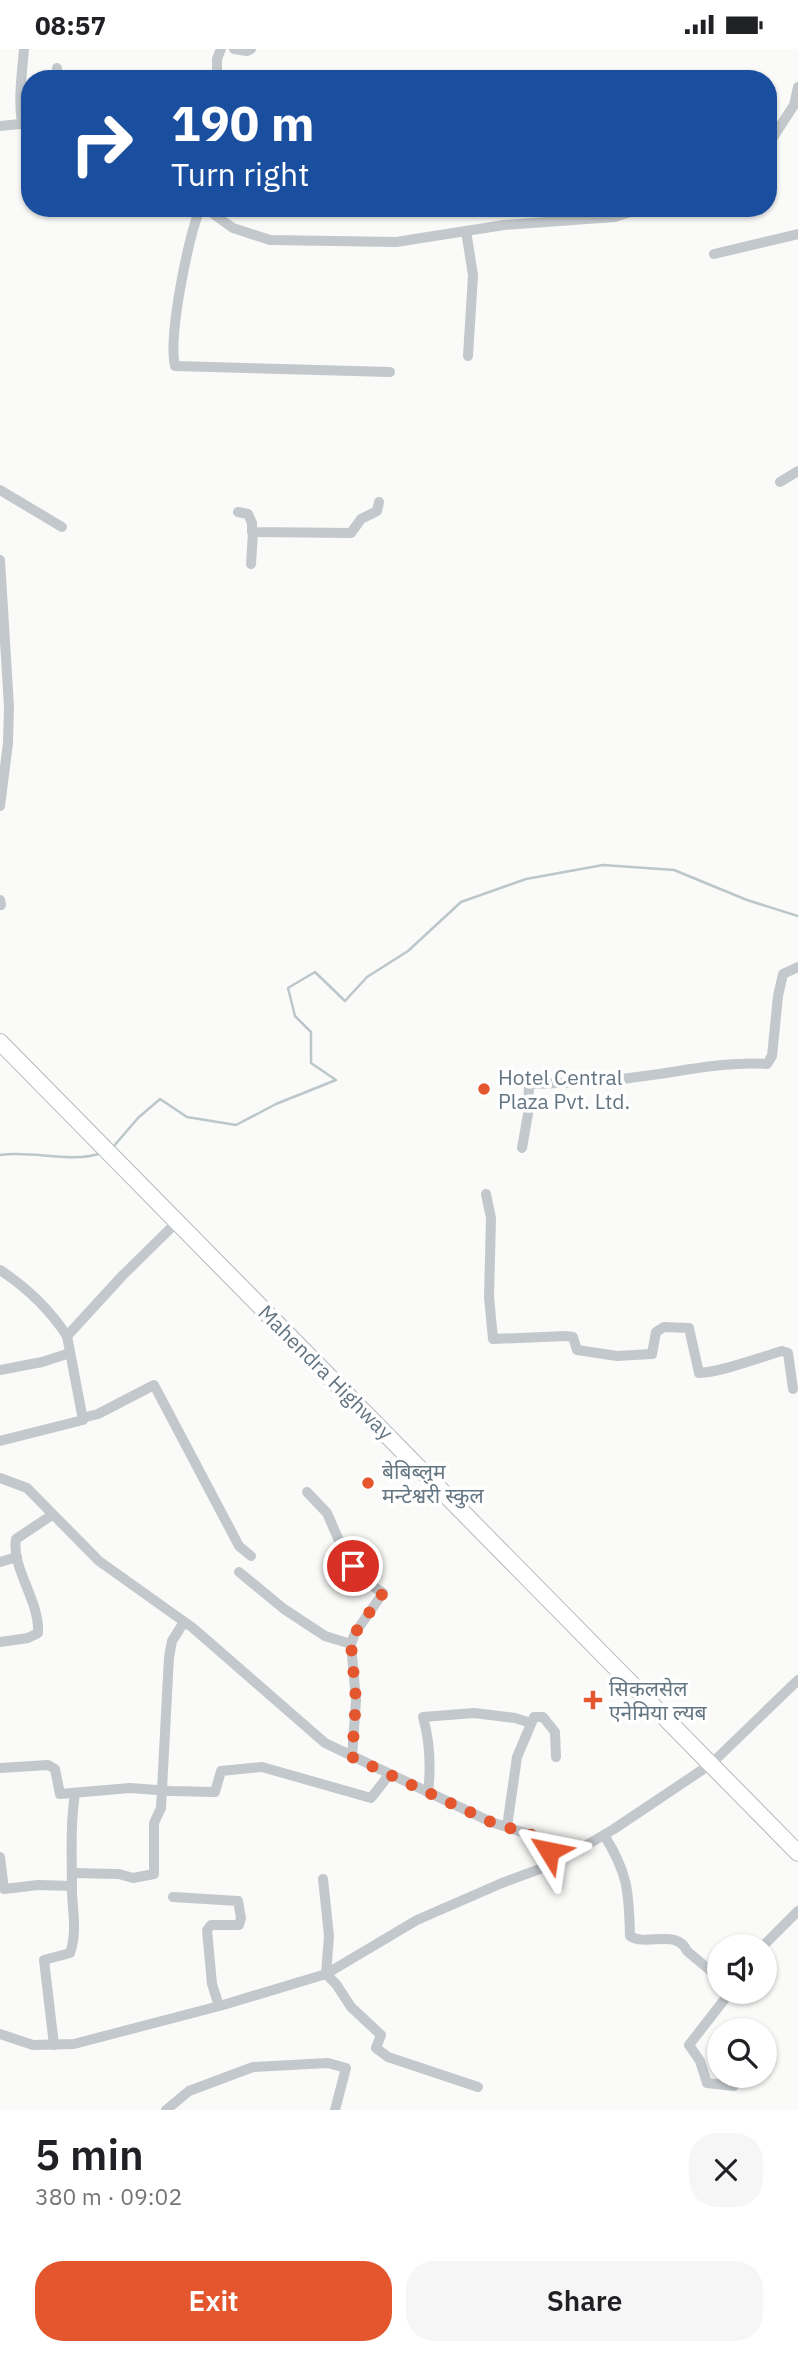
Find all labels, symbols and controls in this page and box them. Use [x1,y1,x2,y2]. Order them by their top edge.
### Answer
text: 08:57 [35,8,106,42]
text: 190 m [171,91,315,154]
icon: right [56,98,147,189]
text: Turn right [171,153,309,195]
place label: Hotel Central Plaza Pvt. Ltd. [498,1063,630,1115]
marker: Hotel Central Plaza Pvt. Ltd. [476,1081,492,1097]
street label: Mahendra Highway [252,1298,400,1446]
place label: बेबिब्लुम मन्टेश्वरी स्कुल [382,1457,484,1509]
marker: बेबिब्लुम मन्टेश्वरी स्कुल [360,1475,376,1491]
pin [323,1536,383,1596]
icon: arrive [334,1547,372,1585]
place label: सिकलसेल एनेमिया ल्यब [609,1674,708,1726]
marker: सिकलसेल एनेमिया ल्यब [583,1690,603,1710]
position arrow [512,1814,586,1888]
map controls [707,1934,777,2088]
button: sound [707,1934,777,2004]
button: search [707,2018,777,2088]
text: 5 min [35,2127,144,2182]
button: close [689,2133,763,2207]
text: 380 m · 09:02 [35,2181,182,2211]
button: Exit [35,2261,392,2341]
button: Share [406,2261,763,2341]

